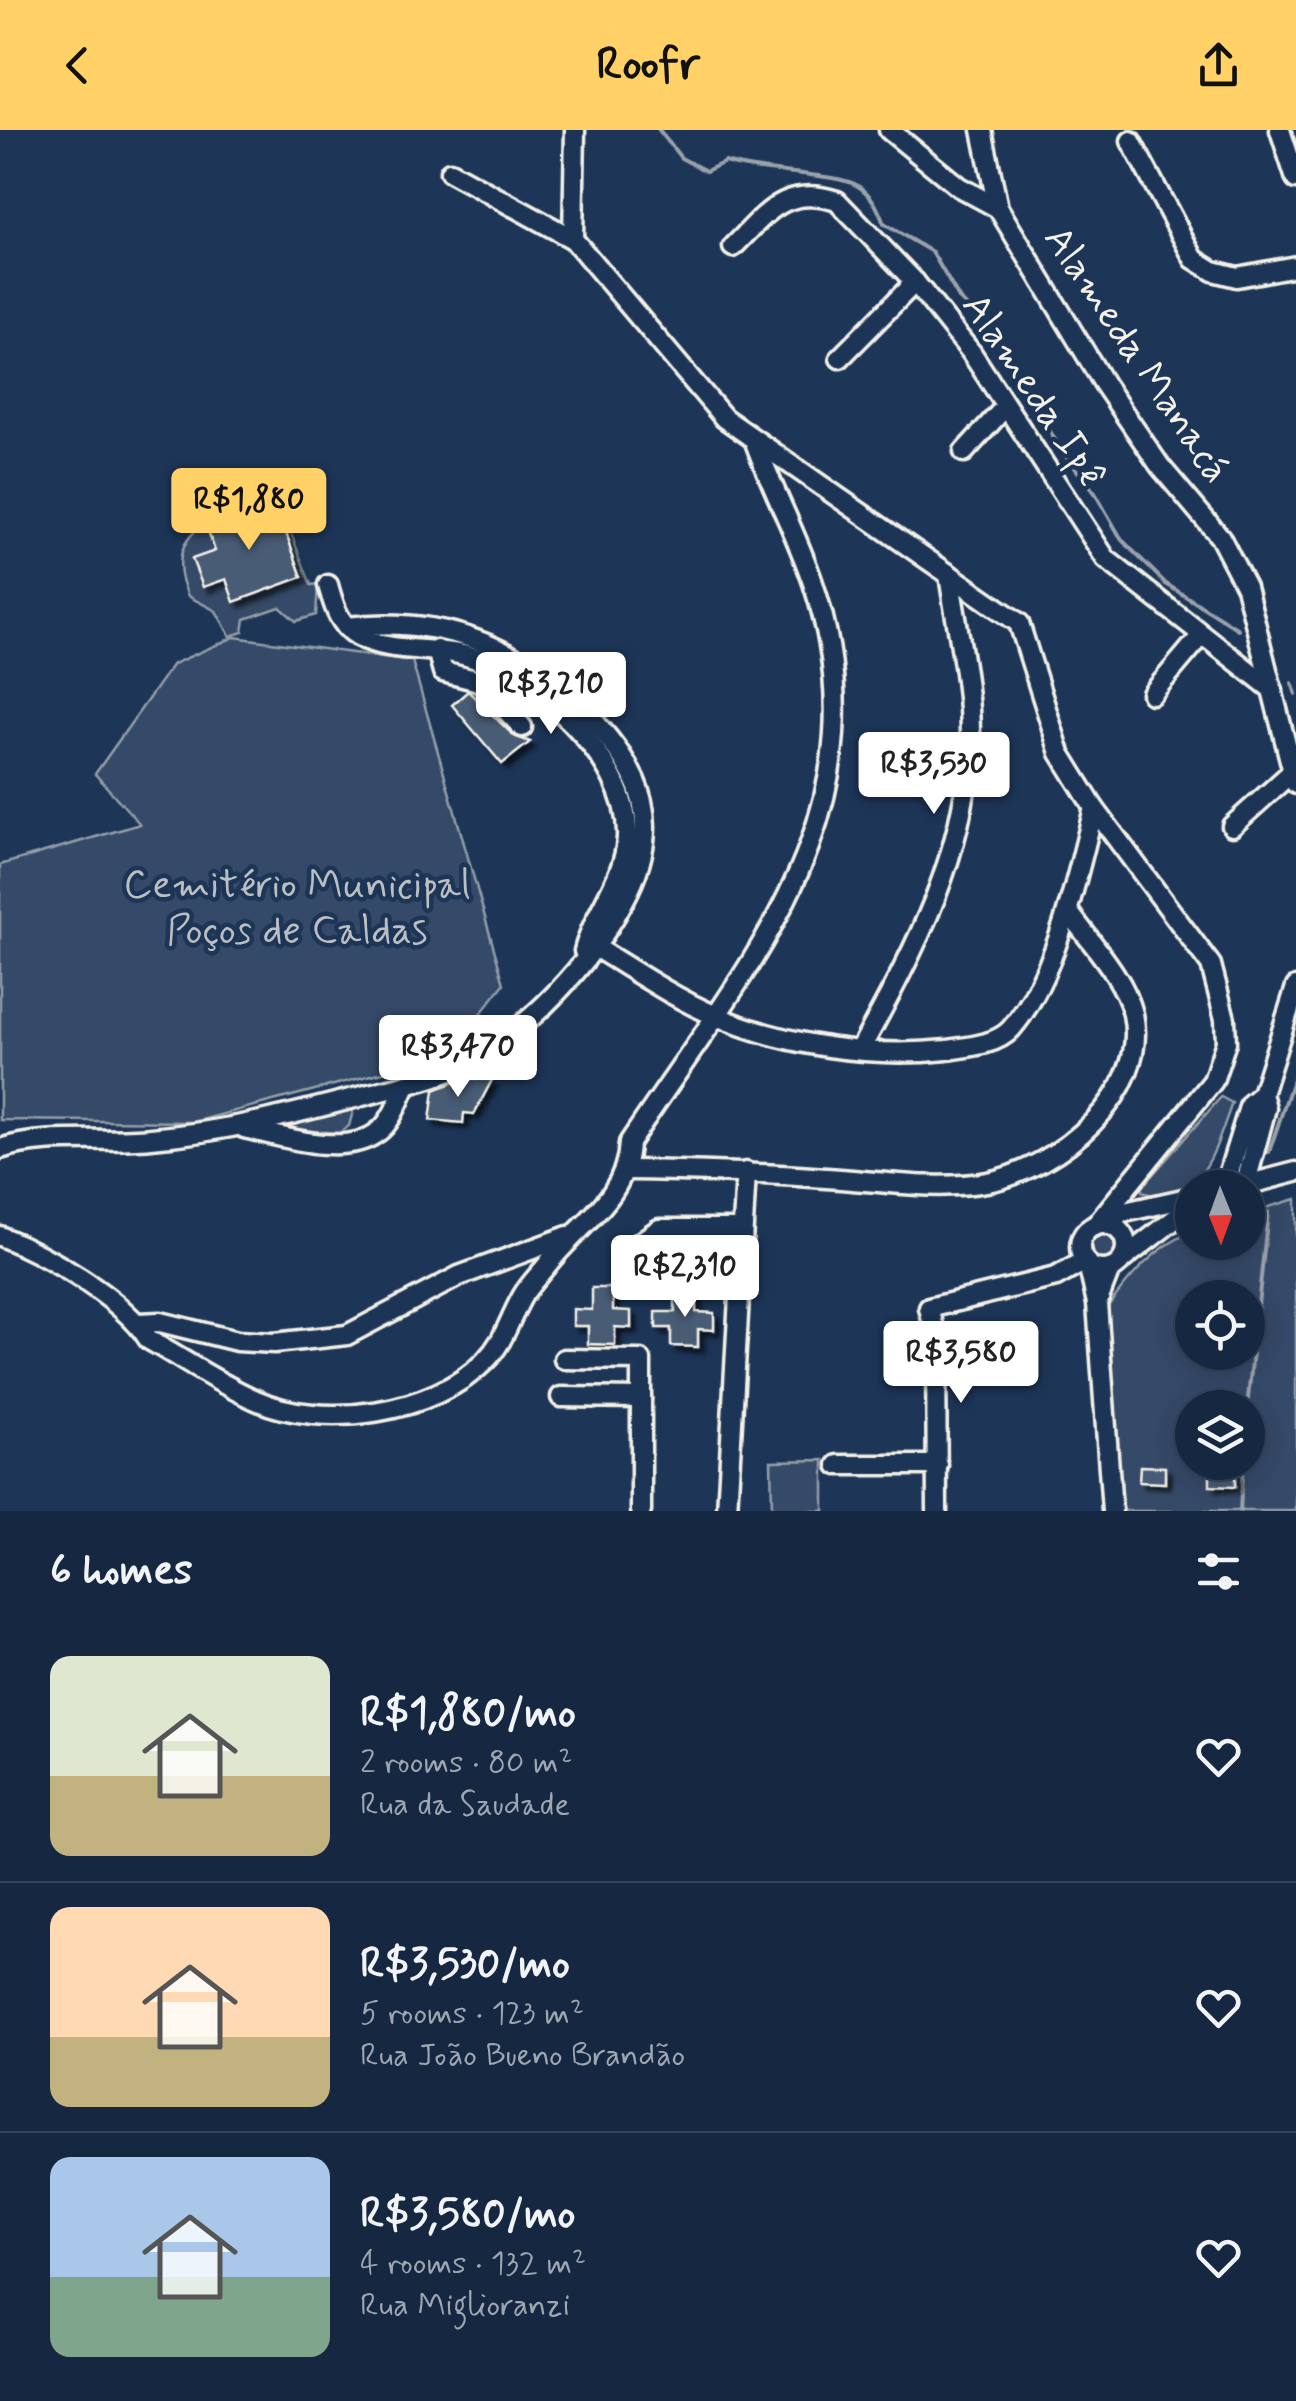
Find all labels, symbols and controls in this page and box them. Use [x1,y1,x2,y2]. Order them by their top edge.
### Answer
text: Roofr [596,36,700,95]
icon: back [50,38,105,93]
icon: share [1191,38,1246,93]
street label: Alameda Manacá [1031,216,1241,494]
street label: Alameda Ipê [949,284,1117,498]
pin: R$1,880 [157,468,341,553]
text: R$1,880 [193,479,305,521]
pin: R$3,210 [459,652,643,737]
text: R$3,210 [498,663,604,705]
pin: R$3,530 [842,732,1026,817]
text: R$3,530 [881,743,987,785]
park label: Cemitério Municipal Poços de Caldas [124,860,470,958]
pin: R$3,470 [366,1015,550,1100]
text: R$3,470 [401,1026,515,1068]
north arrow [1175,1170,1265,1260]
map controls [1175,1170,1265,1480]
pin: R$2,310 [593,1235,777,1320]
text: R$2,310 [633,1246,737,1288]
button: locate [1175,1280,1265,1370]
pin: R$3,580 [869,1321,1053,1406]
text: R$3,580 [905,1332,1017,1374]
button: layers [1175,1390,1265,1480]
text: 6 homes [50,1544,193,1599]
icon: filters [1191,1544,1246,1599]
text: R$1,880/mo [360,1687,576,1742]
icon: home [130,1696,250,1816]
icon: heart [1191,1729,1246,1784]
text: 2 rooms · 80 m² [360,1742,573,1784]
text: Rua da Saudade [360,1784,570,1826]
text: R$3,530/mo [360,1938,570,1993]
icon: home [130,1947,250,2067]
icon: heart [1191,1980,1246,2035]
text: 5 rooms · 123 m² [360,1993,584,2035]
text: Rua João Bueno Brandão [360,2035,685,2077]
text: R$3,580/mo [360,2188,576,2243]
icon: home [130,2197,250,2317]
icon: heart [1191,2230,1246,2285]
text: 4 rooms · 132 m² [360,2243,586,2285]
text: Rua Miglioranzi [360,2285,570,2327]

